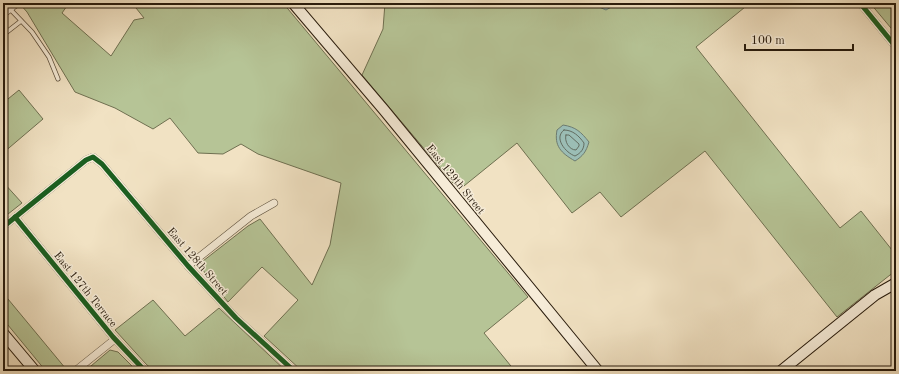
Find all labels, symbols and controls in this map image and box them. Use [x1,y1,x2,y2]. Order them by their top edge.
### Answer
scale bar [745,26,853,52]
text: 100 m [751,35,785,47]
street label: East 129th Street [424,143,486,217]
street label: East 128th Street [165,226,229,298]
street label: East 127th Terrace [51,250,118,330]

